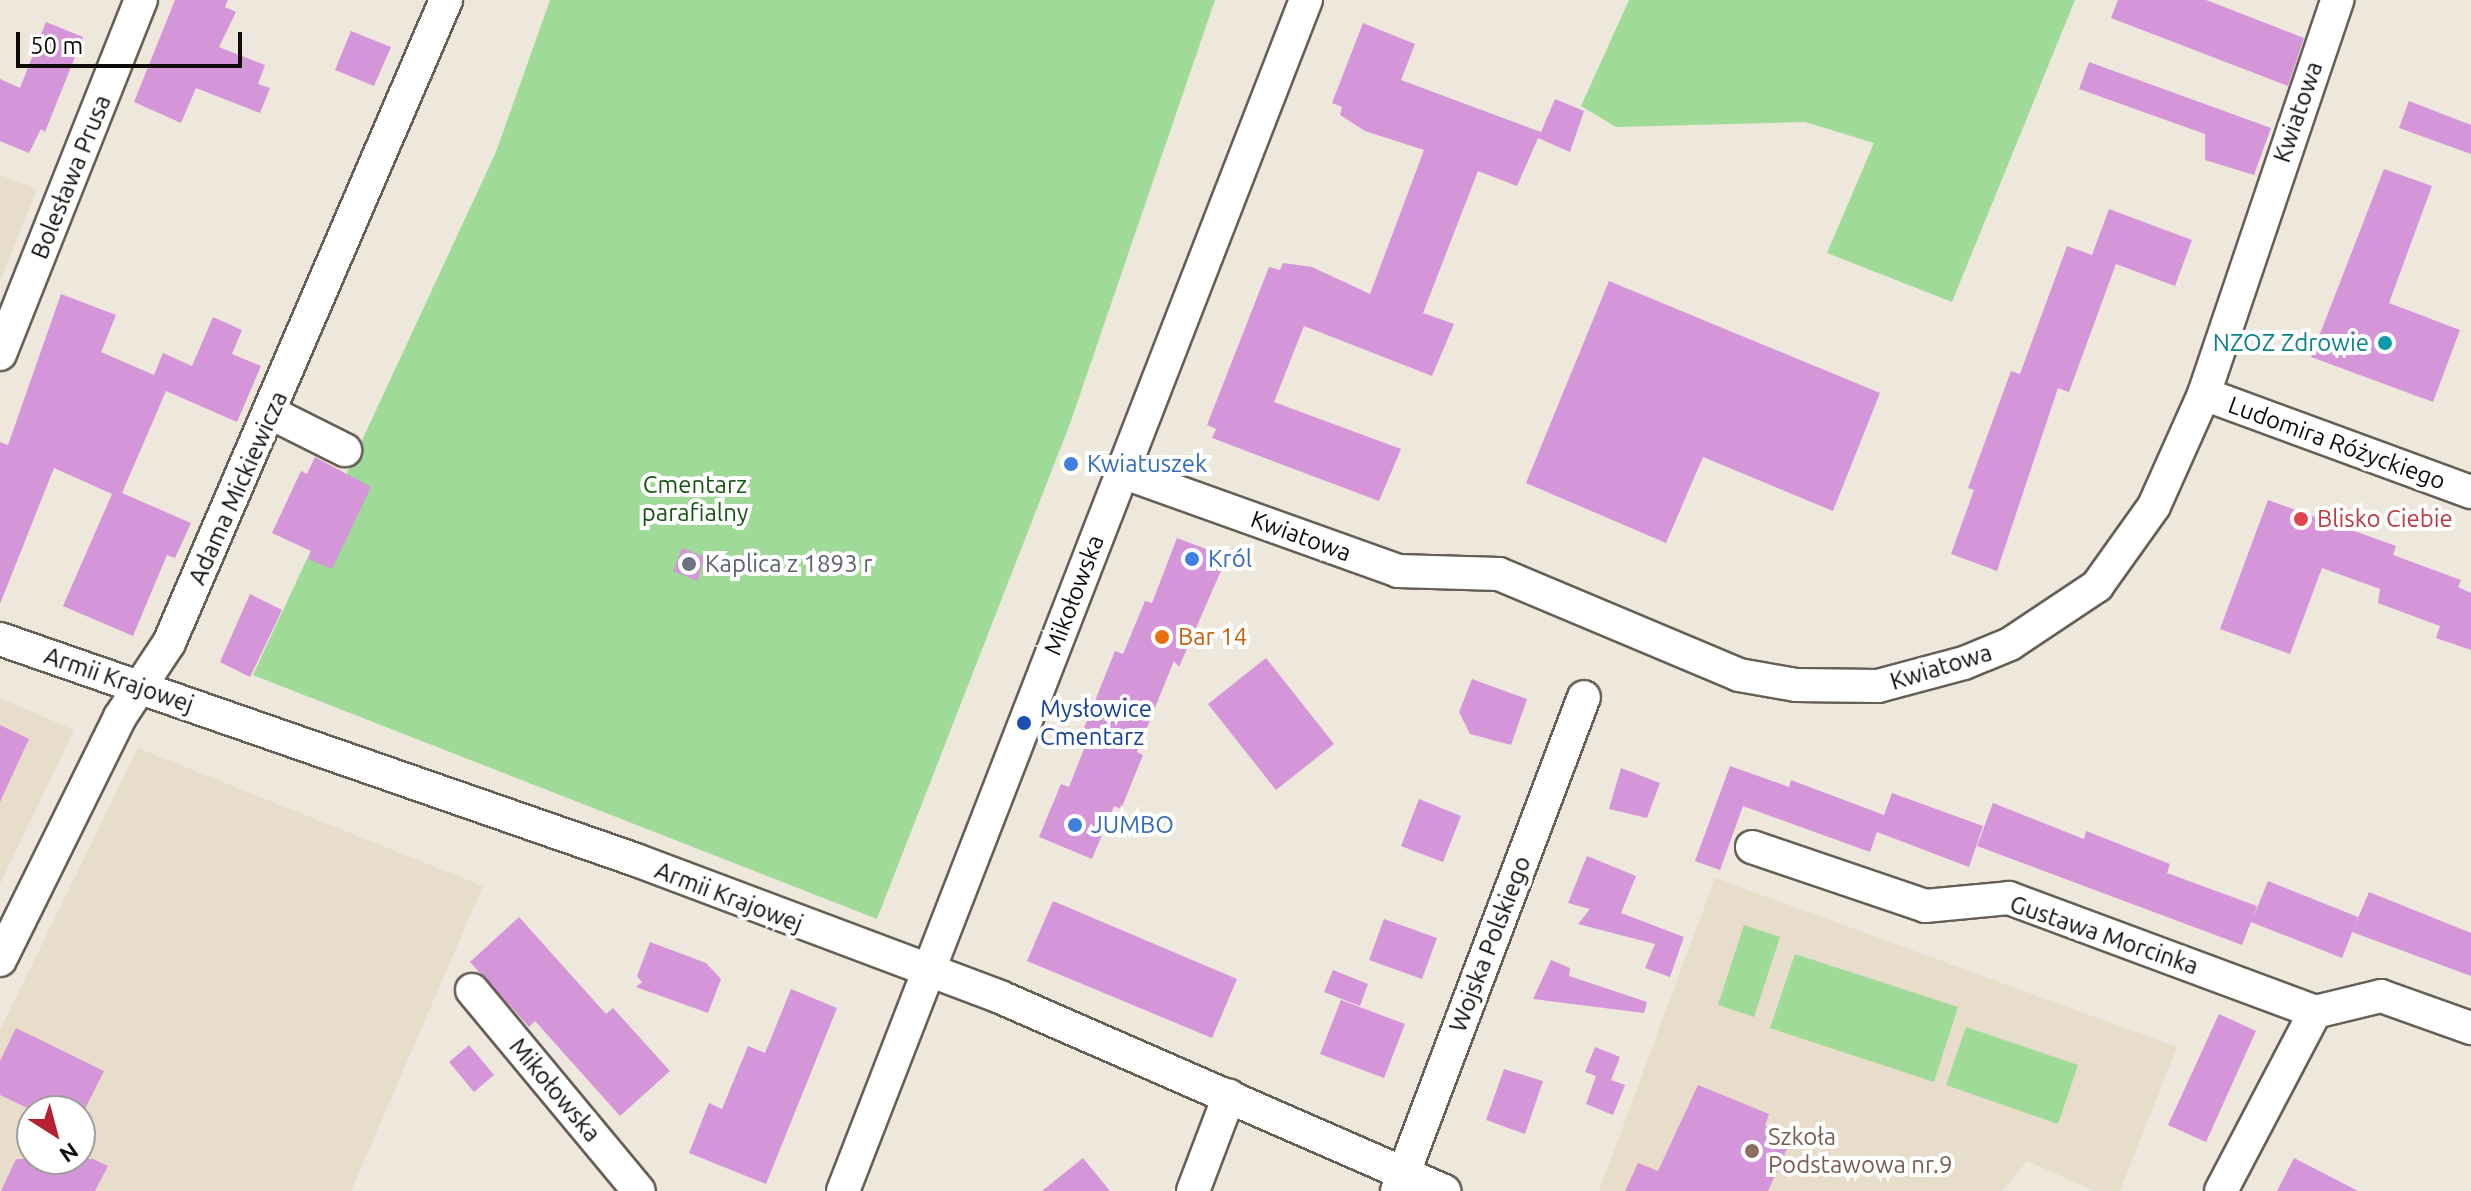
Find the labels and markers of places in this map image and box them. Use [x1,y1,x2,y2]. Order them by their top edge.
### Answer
place label: NZOZ Zdrowie [2213,329,2369,357]
marker: NZOZ Zdrowie [2376,334,2394,352]
place label: Kwiatuszek [1087,450,1207,478]
marker: Kwiatuszek [1062,455,1080,473]
place label: Blisko Ciebie [2317,505,2453,533]
marker: Blisko Ciebie [2292,510,2310,528]
place label: Król [1208,545,1252,573]
place label: Kaplica z 1893 r [705,550,872,578]
marker: Król [1183,550,1201,568]
marker: Kaplica z 1893 r [680,555,698,573]
place label: Bar 14 [1178,623,1247,651]
marker: Bar 14 [1153,628,1171,646]
place label: Mysłowice Cmentarz [1040,695,1152,751]
marker: Mysłowice Cmentarz [1015,714,1033,732]
place label: JUMBO [1091,811,1174,839]
marker: JUMBO [1066,816,1084,834]
place label: Szkoła Podstawowa nr.9 [1768,1123,1952,1179]
marker: Szkoła Podstawowa nr.9 [1743,1142,1761,1160]

